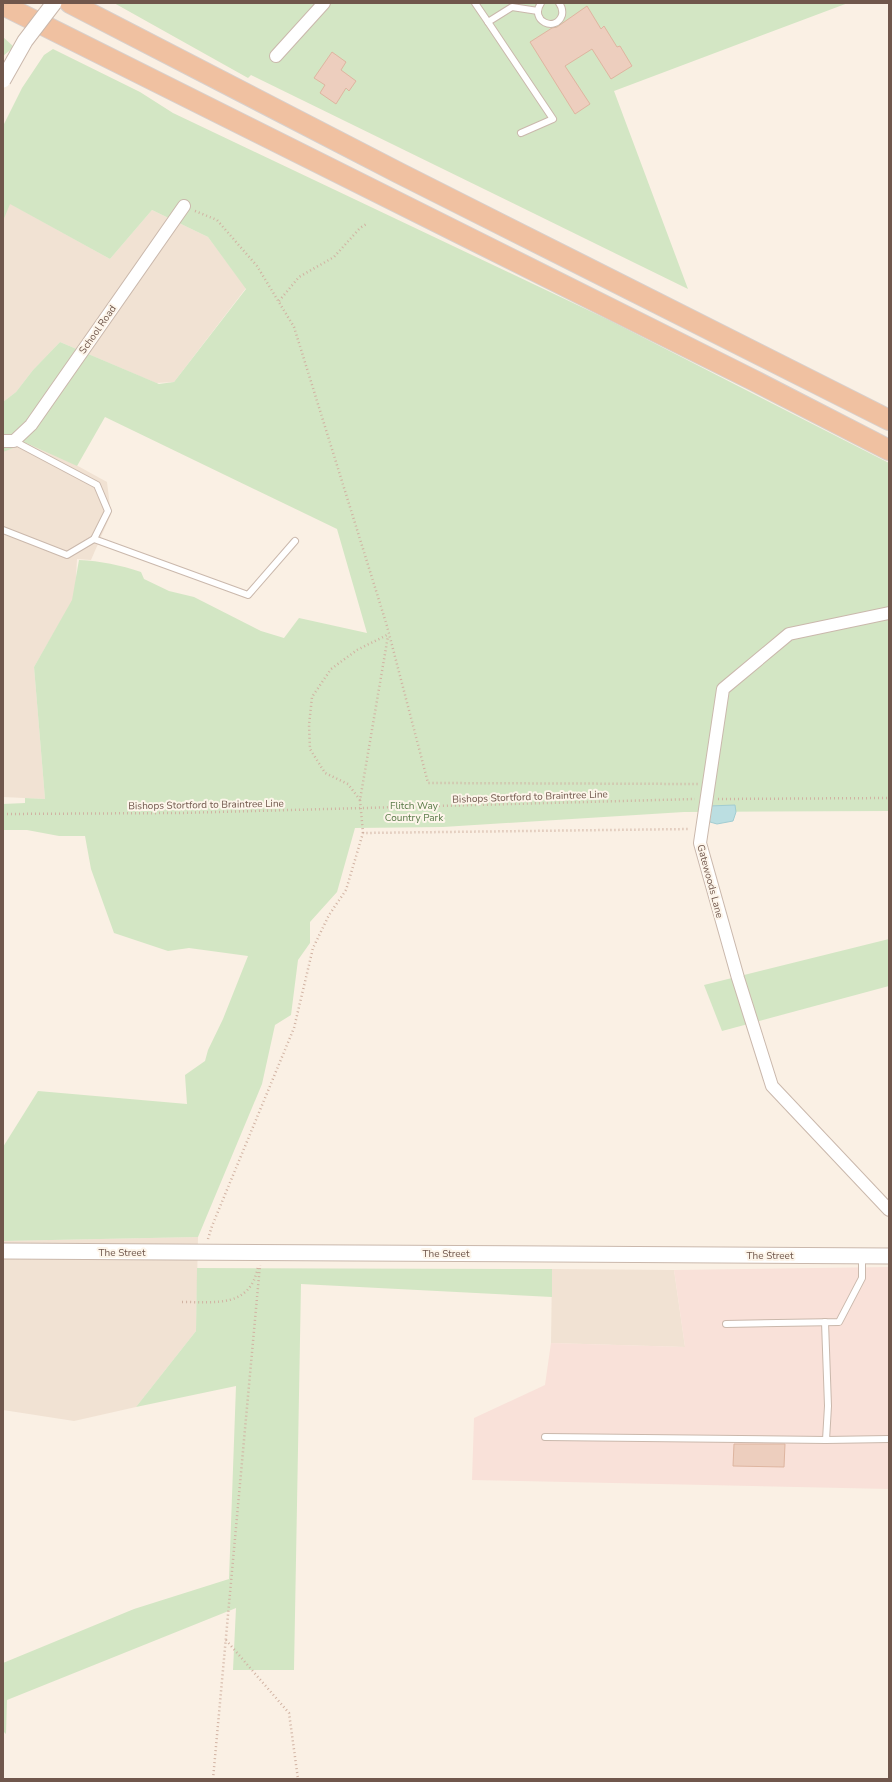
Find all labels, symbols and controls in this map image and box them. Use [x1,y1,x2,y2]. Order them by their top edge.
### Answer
street label: School Road [76,302,120,357]
street label: Bishops Stortford to Braintree Line [452,787,608,807]
street label: Bishops Stortford to Braintree Line [128,797,284,813]
park label: Flitch Way Country Park [385,799,444,825]
street label: Gatewoods Lane [693,843,727,920]
street label: The Street [99,1246,146,1260]
street label: The Street [423,1247,470,1261]
street label: The Street [747,1249,794,1263]

